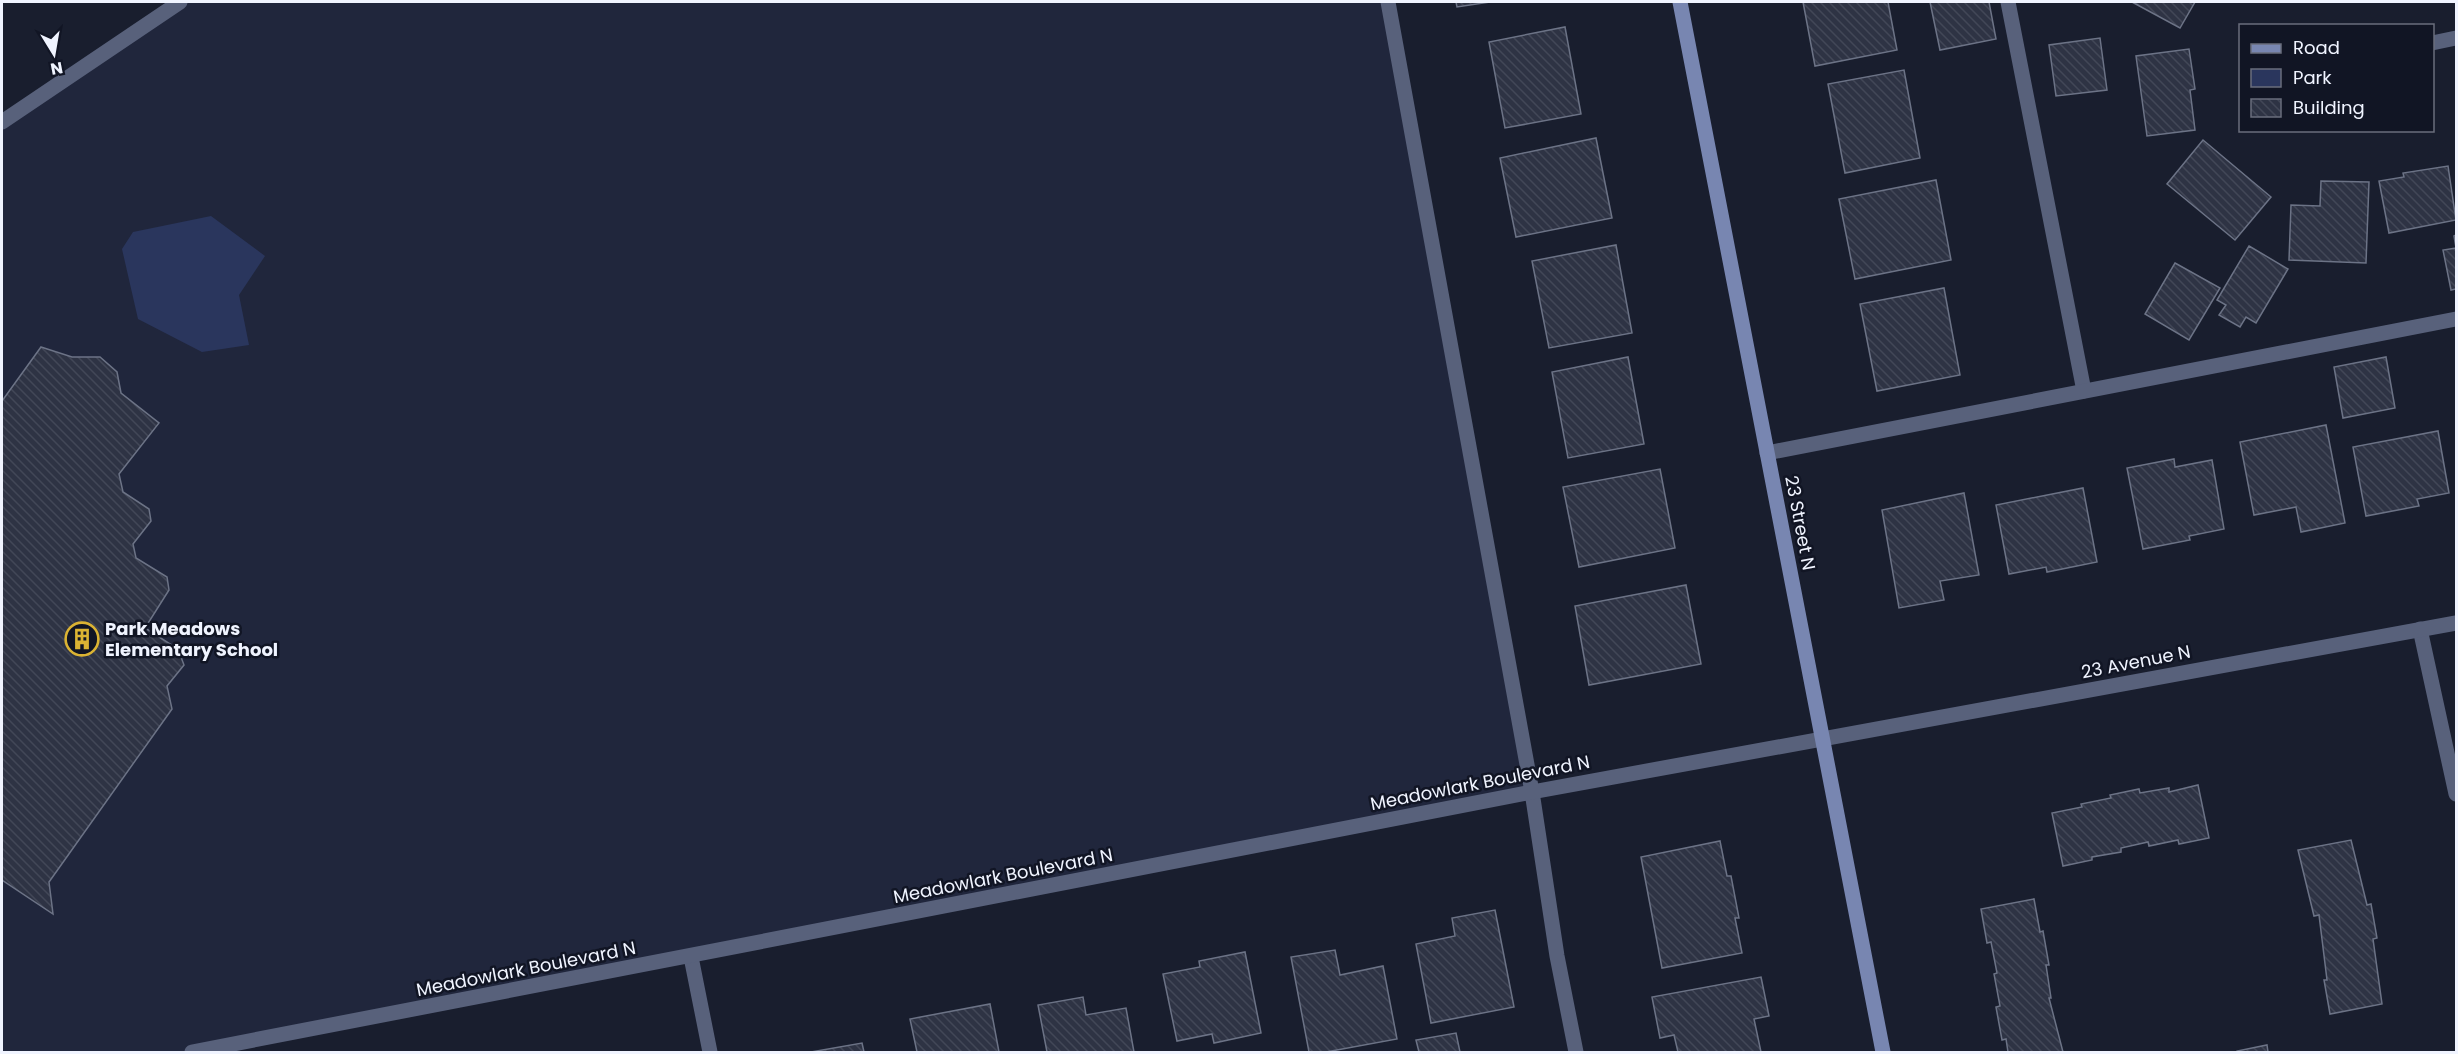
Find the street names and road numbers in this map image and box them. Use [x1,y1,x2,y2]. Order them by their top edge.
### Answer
street label: 23 Street N [1779,473,1822,572]
street label: 23 Avenue N [2079,639,2193,684]
street label: Meadowlark Boulevard N [1368,749,1592,816]
street label: Meadowlark Boulevard N [891,842,1115,909]
street label: Meadowlark Boulevard N [414,935,638,1002]

